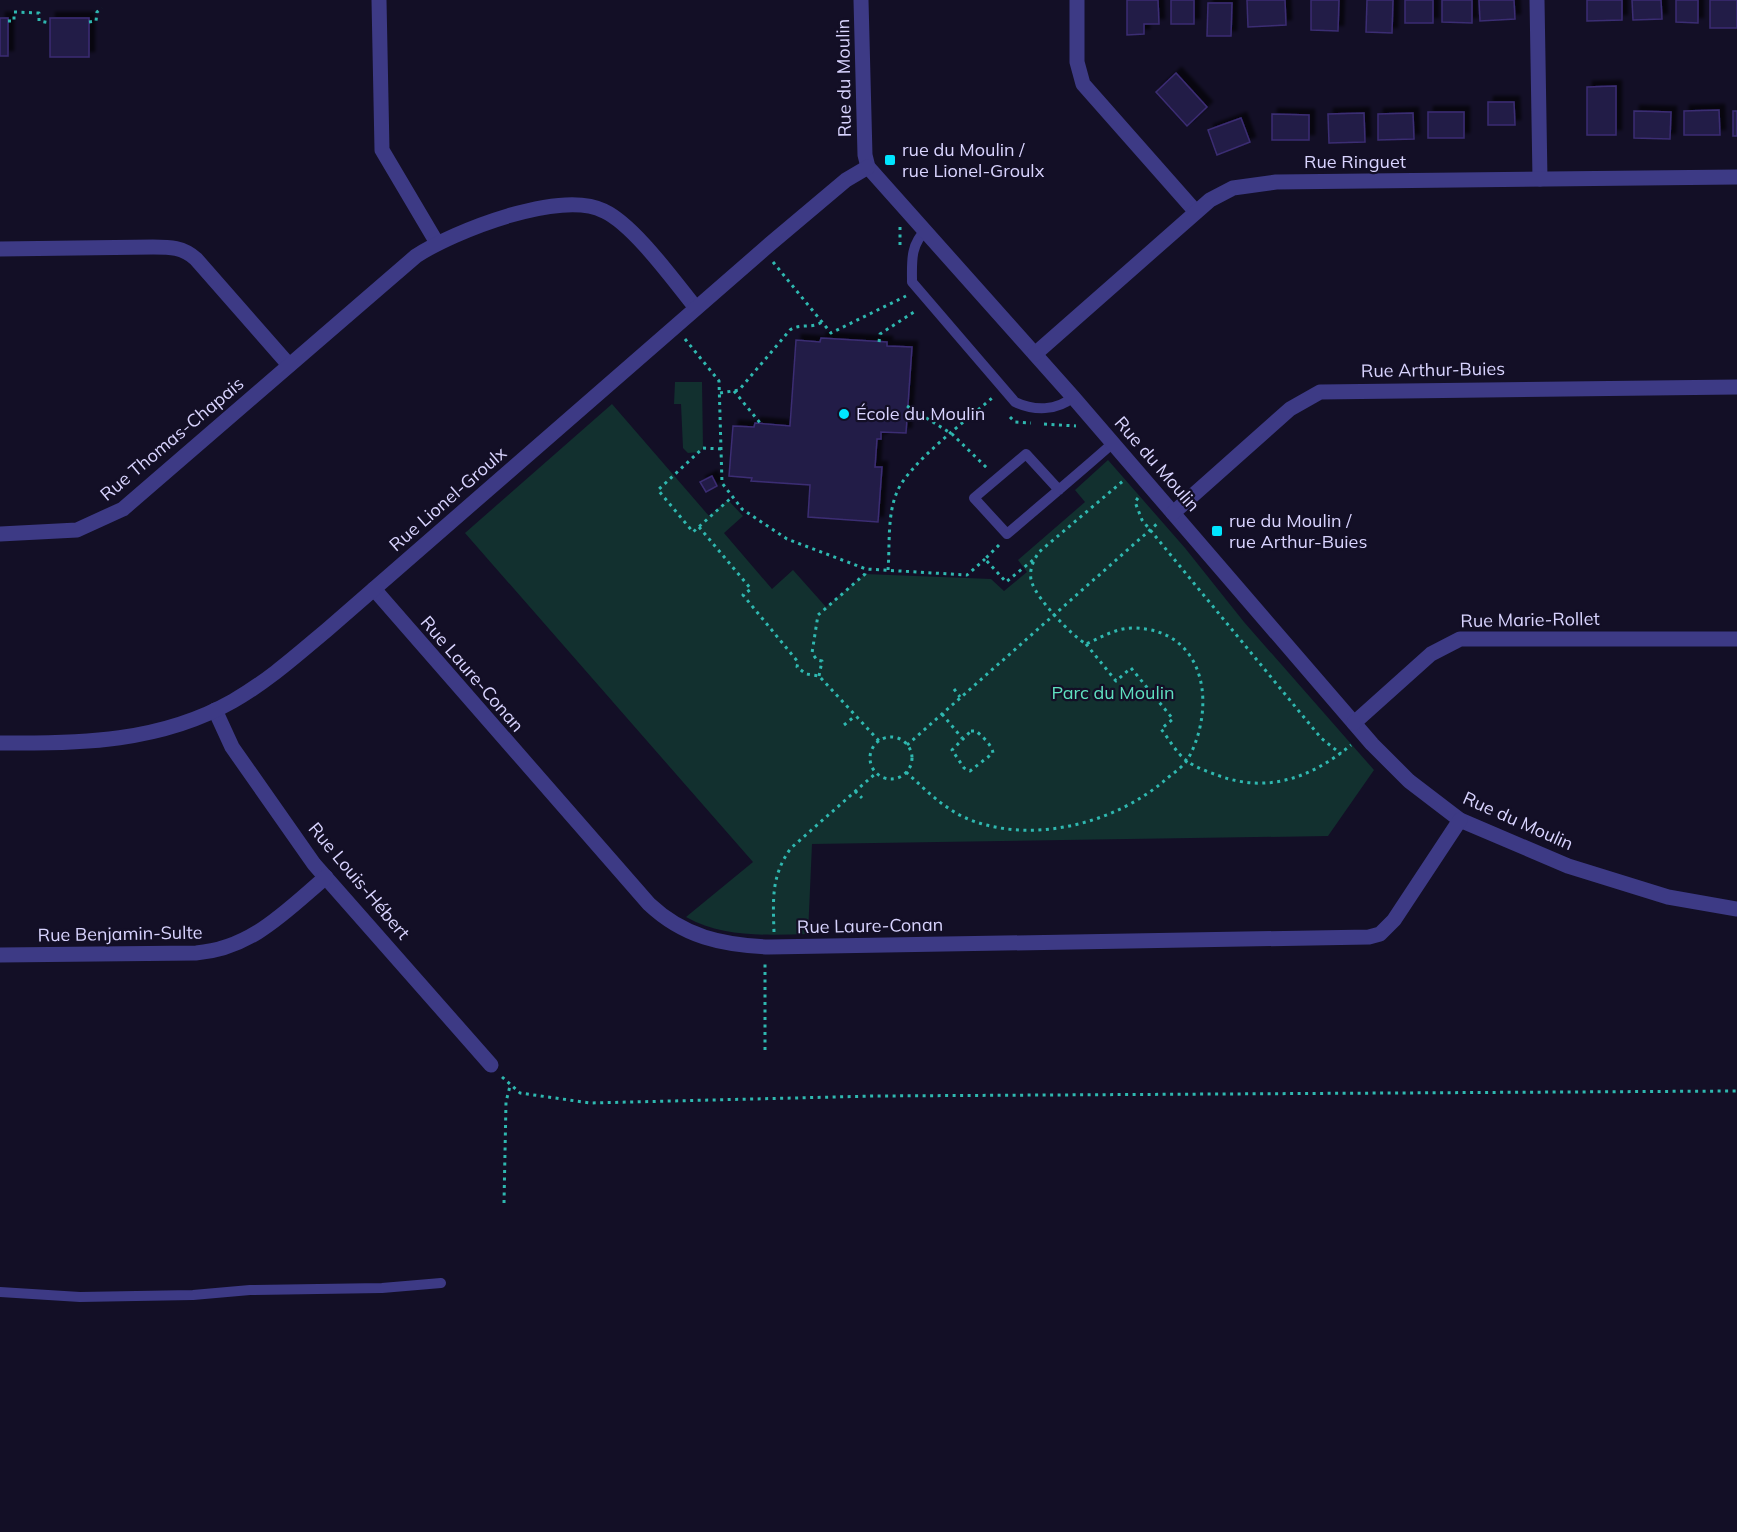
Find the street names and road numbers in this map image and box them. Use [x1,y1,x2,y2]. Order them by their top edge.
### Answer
street label: Rue du Moulin [831,19,856,137]
street label: Rue Ringuet [1304,150,1406,173]
street label: Rue Arthur-Buies [1361,357,1505,382]
street label: Rue Thomas-Chapais [95,372,248,506]
street label: Rue du Moulin [1110,411,1205,516]
street label: Rue Lionel-Groulx [384,441,511,556]
street label: Rue Marie-Rollet [1460,607,1600,632]
street label: Rue Laure-Conan [416,611,529,736]
street label: Rue du Moulin [1459,786,1577,855]
street label: Rue Louis-Hébert [304,817,415,944]
street label: Rue Laure-Conan [797,913,943,938]
street label: Rue Benjamin-Sulte [37,921,203,946]

